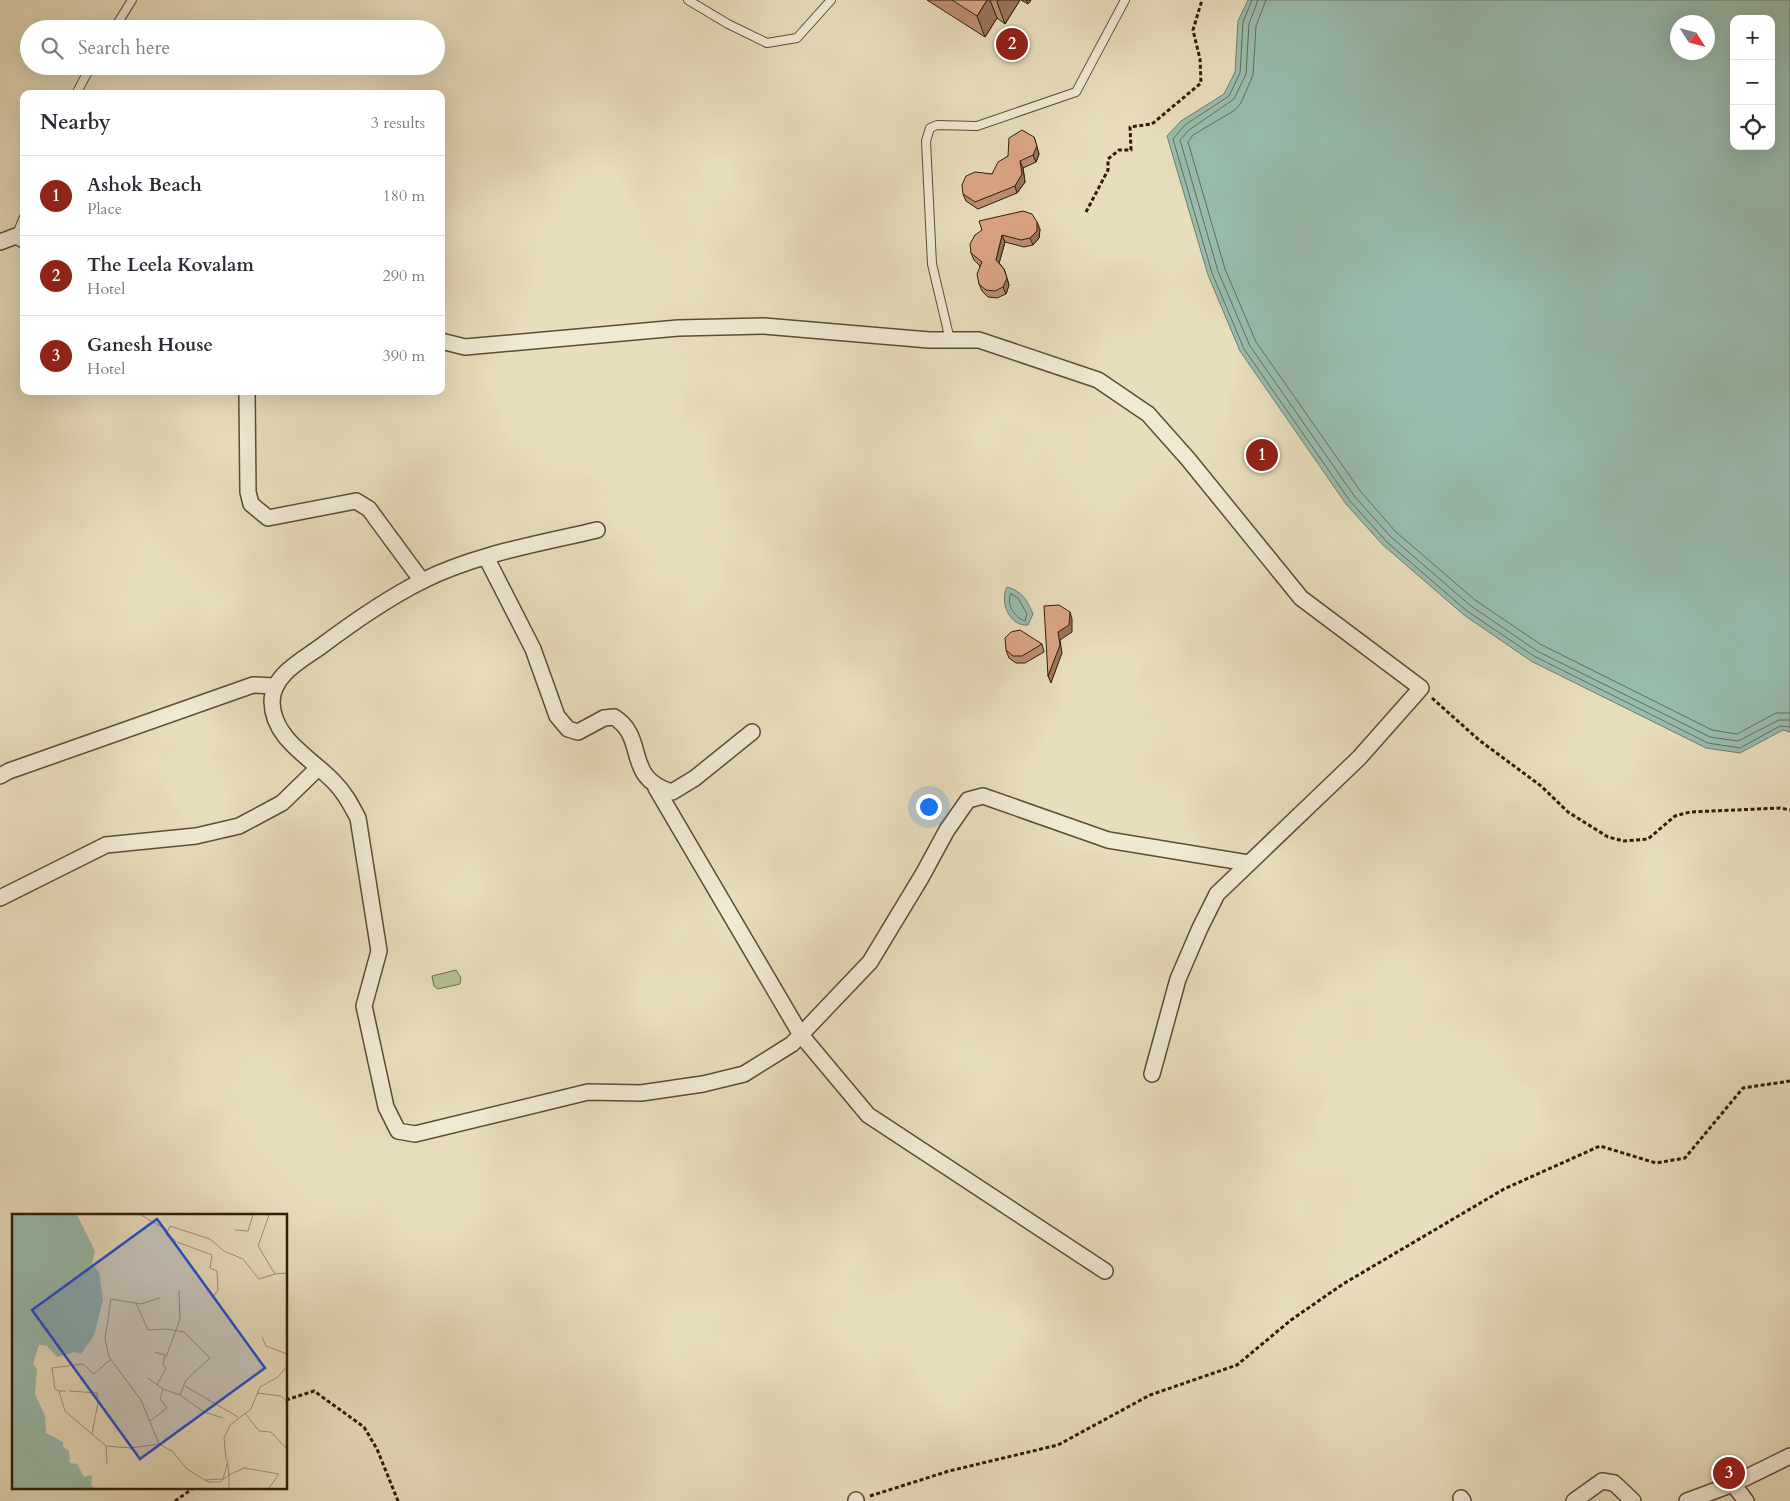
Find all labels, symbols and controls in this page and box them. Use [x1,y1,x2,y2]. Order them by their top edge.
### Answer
north arrow [1670,15,1715,60]
map controls [1730,15,1775,150]
button: + [1730,15,1775,60]
search box [20,20,445,75]
pin: 2 [996,25,1028,63]
icon: search [38,34,66,62]
text: Search here [78,35,170,61]
button: − [1730,60,1775,105]
button: locate [1730,105,1775,150]
text: Nearby [40,108,111,137]
text: 3 results [371,112,425,134]
text: Ashok Beach [87,172,202,198]
text: 1 [52,185,60,207]
text: 180 m [383,185,425,207]
text: Place [87,198,122,220]
text: The Leela Kovalam [87,252,254,278]
text: 2 [52,265,60,287]
text: 290 m [383,265,425,287]
text: Hotel [87,278,125,300]
text: Ganesh House [87,332,213,358]
text: 3 [52,345,60,367]
text: 390 m [383,345,425,367]
text: Hotel [87,358,125,380]
pin: 1 [1246,436,1278,474]
your location [916,794,942,820]
inset map [12,1214,288,1488]
pin: 3 [1713,1454,1745,1492]

